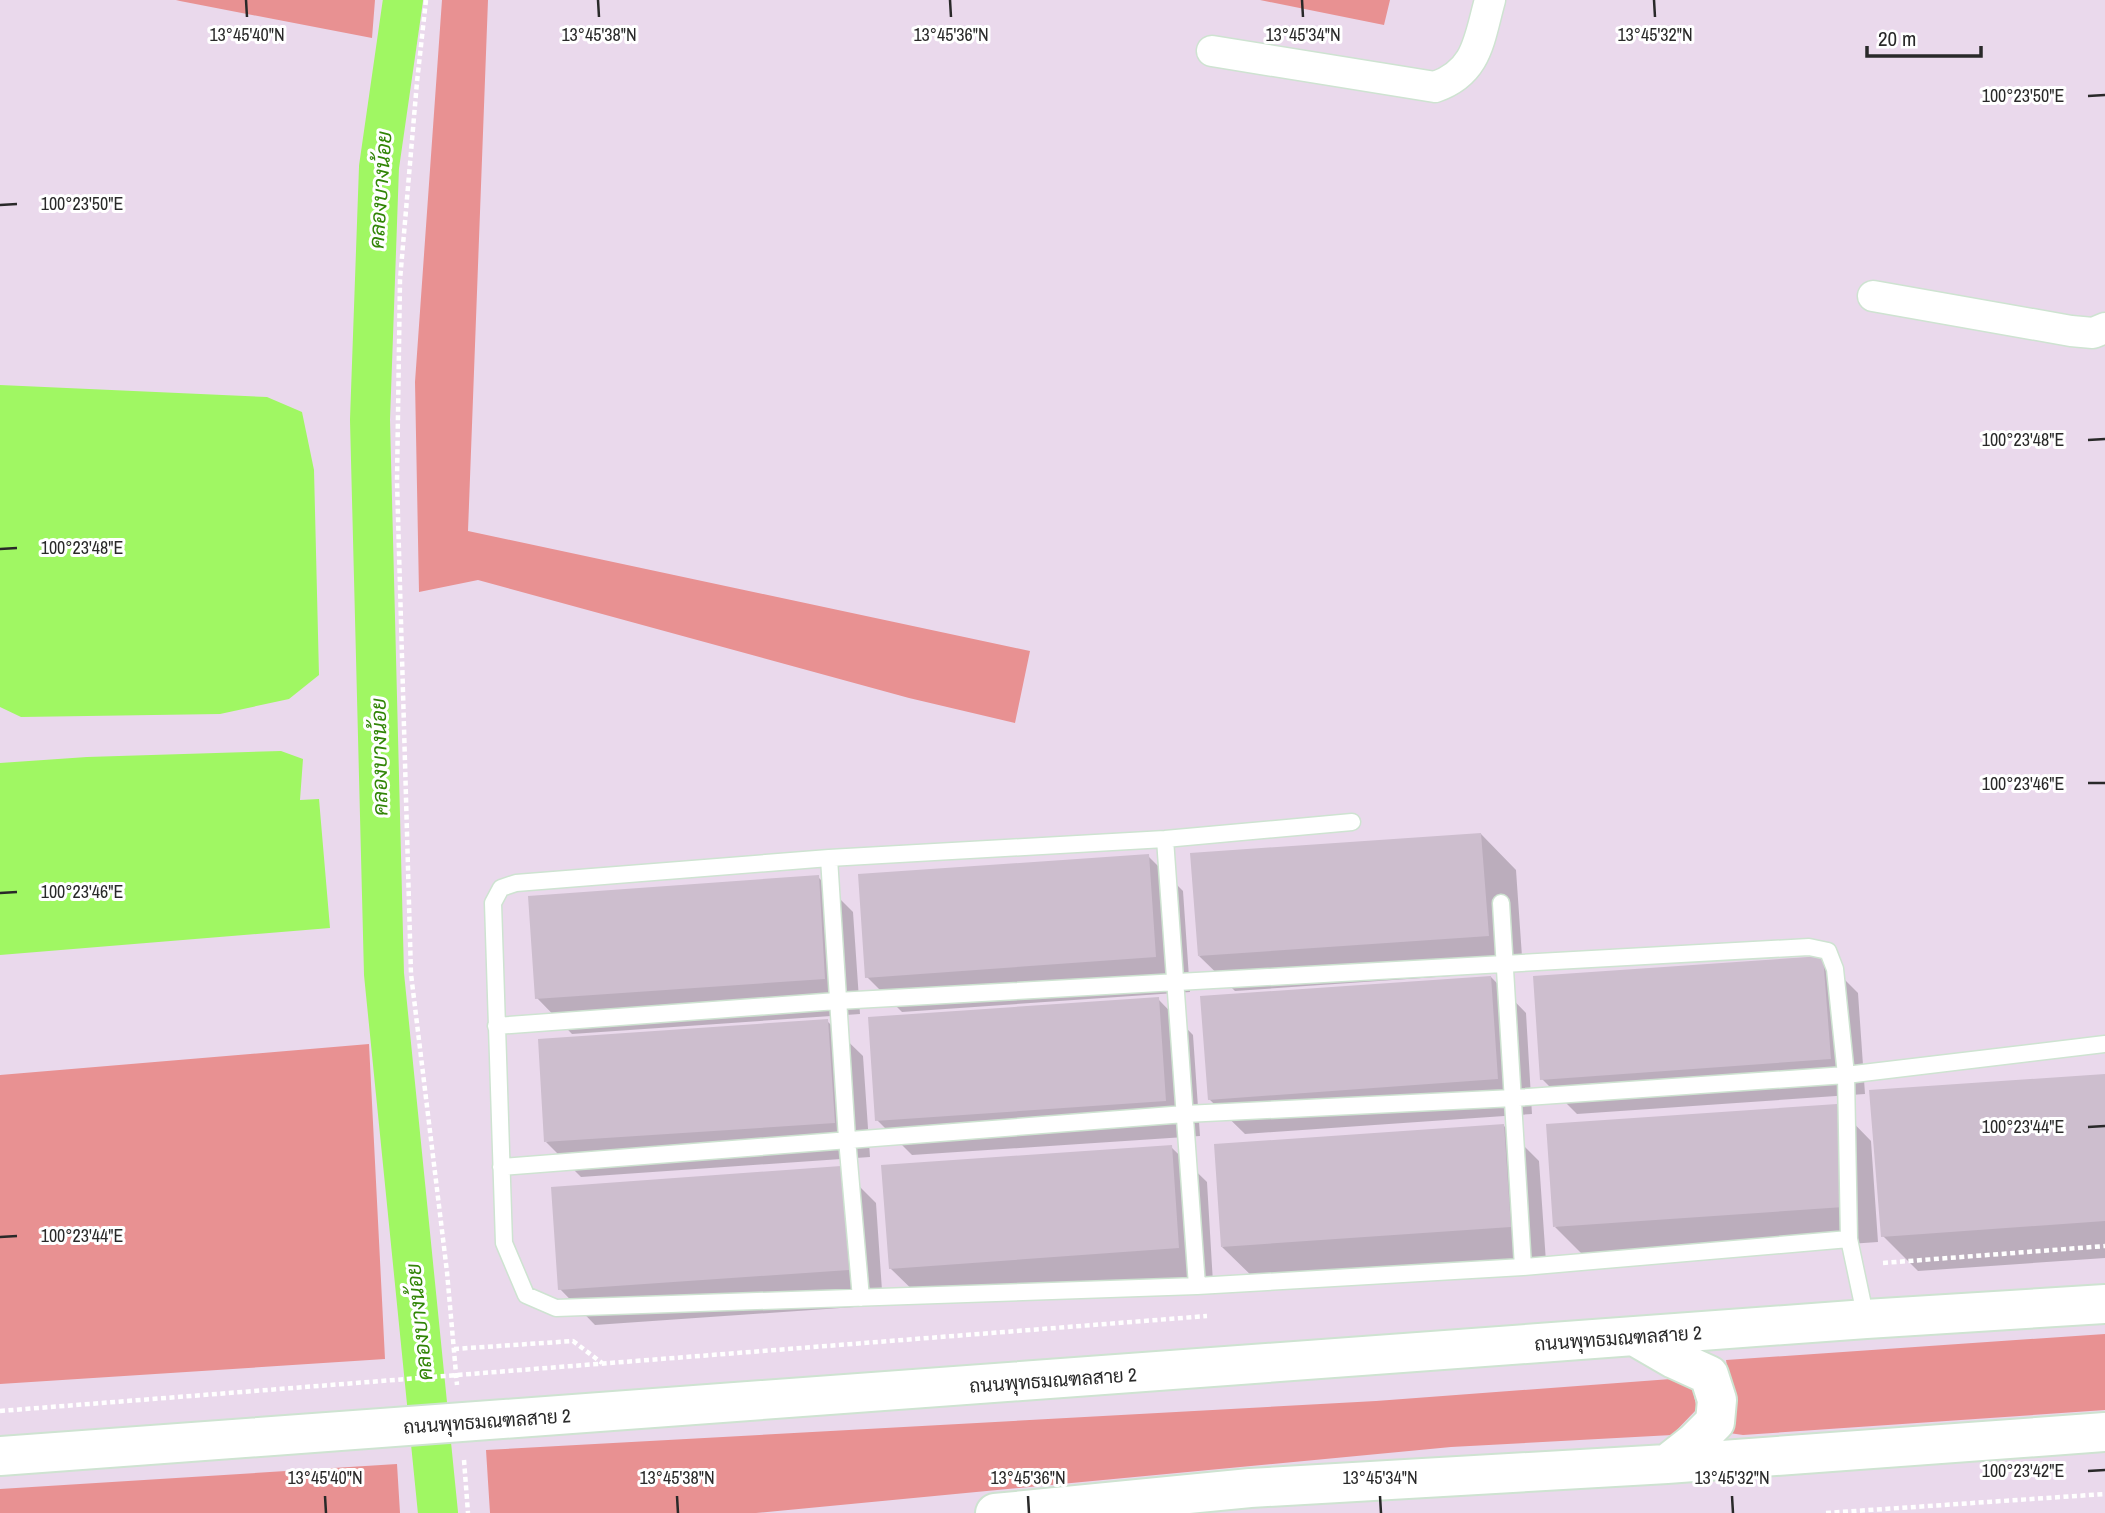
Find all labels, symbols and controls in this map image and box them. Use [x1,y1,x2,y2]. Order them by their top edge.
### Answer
scale bar [1867,14,1981,58]
text: 13°45'40"N [209,22,285,47]
text: 13°45'38"N [561,22,637,47]
text: 13°45'36"N [913,22,989,47]
text: 13°45'34"N [1265,22,1341,47]
text: 13°45'32"N [1617,22,1693,47]
text: 20 m [1878,24,1916,53]
text: 100°23'50"E [1982,83,2064,108]
water label: คลองบางน้อย [361,130,399,250]
text: 100°23'50"E [41,191,123,216]
text: 100°23'48"E [1982,427,2064,452]
text: 100°23'48"E [41,535,123,560]
water label: คลองบางน้อย [363,698,395,816]
text: 100°23'46"E [1982,771,2064,796]
text: 100°23'46"E [41,879,123,904]
text: 100°23'44"E [1982,1114,2064,1139]
text: 100°23'44"E [41,1223,123,1248]
water label: คลองบางน้อย [398,1262,440,1382]
street label: ถนนพุทธมณฑลสาย 2 [1533,1319,1703,1357]
street label: ถนนพุทธมณฑลสาย 2 [968,1361,1138,1399]
street label: ถนนพุทธมณฑลสาย 2 [402,1402,572,1440]
text: 100°23'42"E [1982,1458,2064,1483]
text: 13°45'40"N [287,1465,363,1490]
text: 13°45'38"N [639,1465,715,1490]
text: 13°45'36"N [990,1465,1066,1490]
text: 13°45'34"N [1342,1465,1418,1490]
text: 13°45'32"N [1694,1465,1770,1490]

